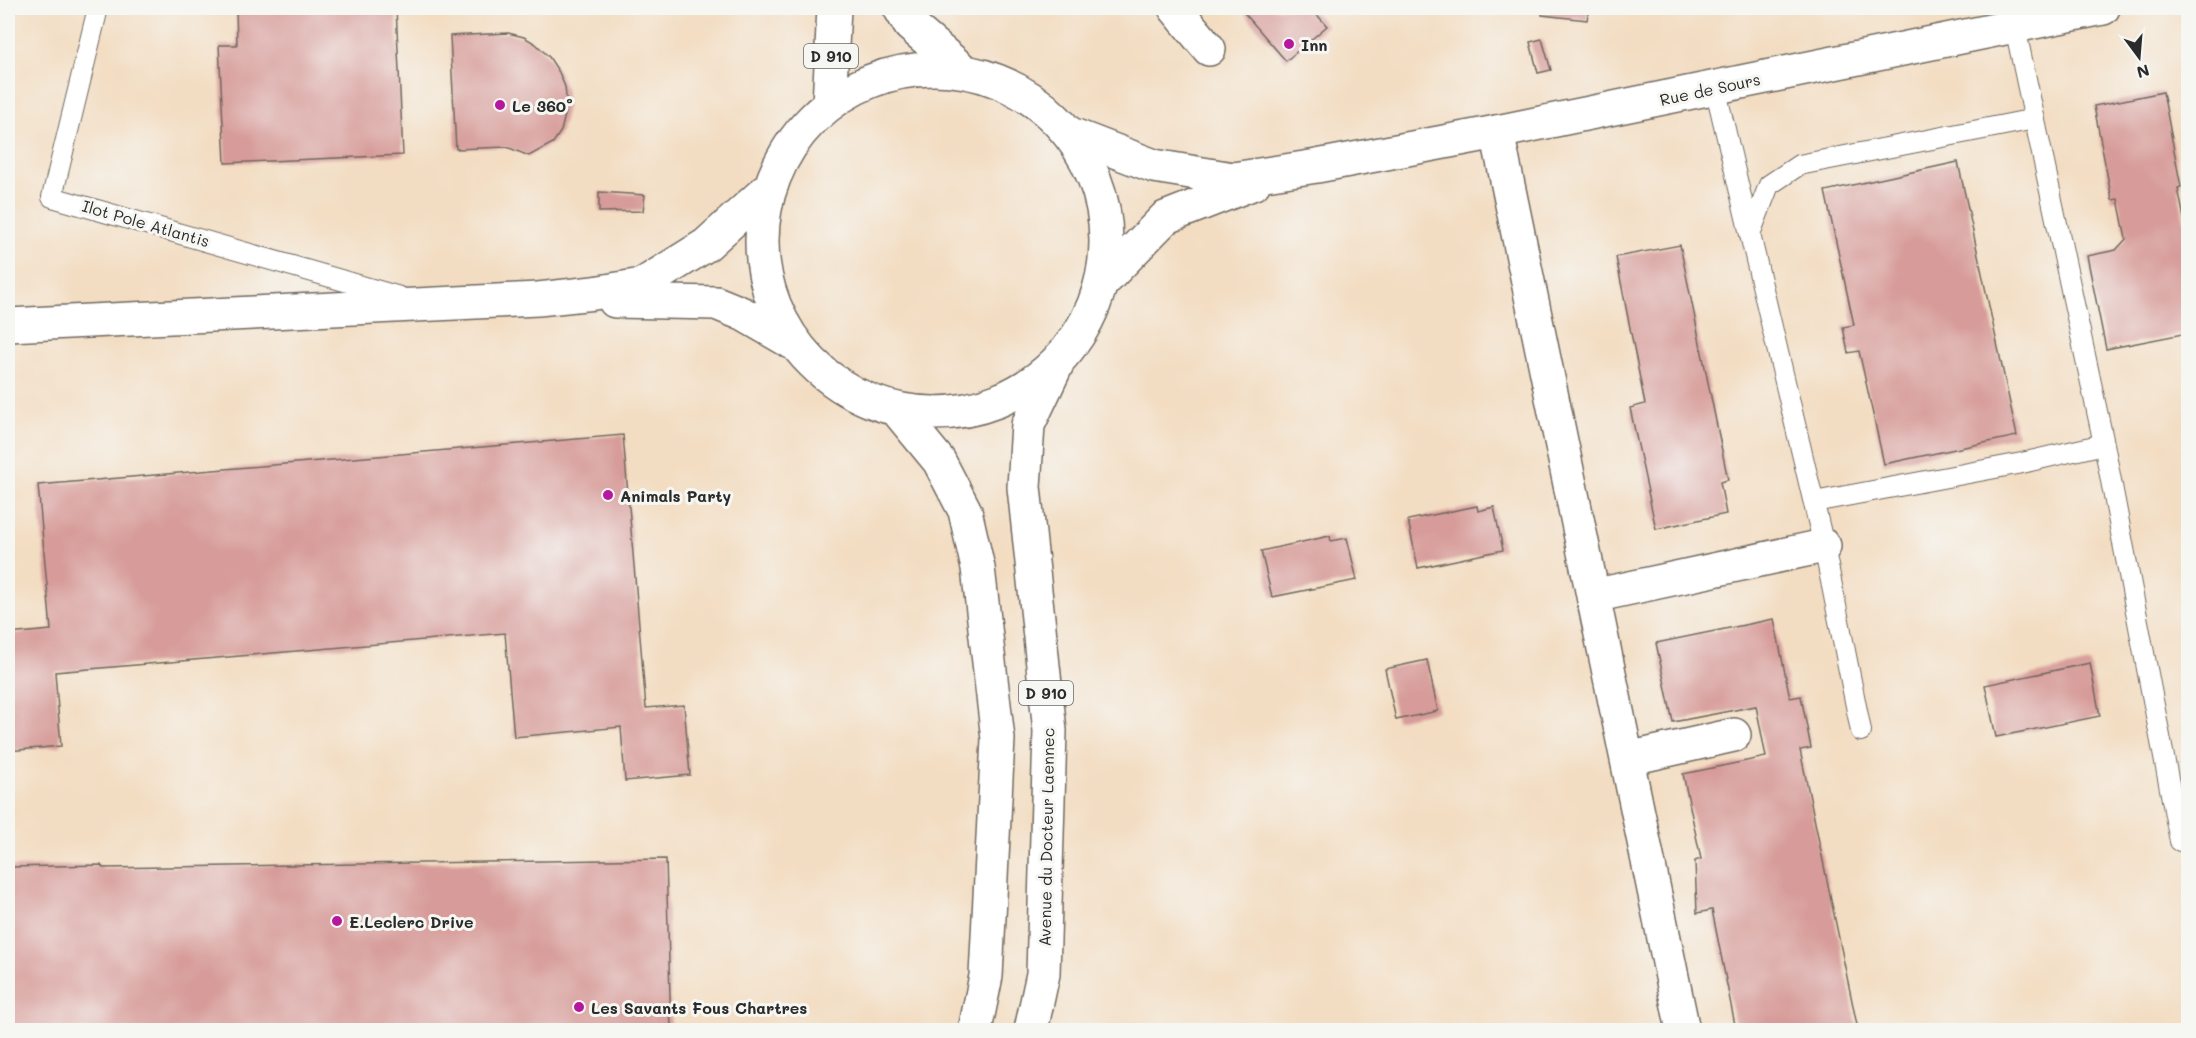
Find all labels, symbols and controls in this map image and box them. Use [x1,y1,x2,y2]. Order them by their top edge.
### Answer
north arrow [2109,27,2169,87]
place label: Inn [1301,34,1328,55]
marker: Inn [1282,37,1296,51]
road number: D 910 [804,44,858,68]
text: N [2135,60,2152,84]
street label: Rue de Sours [1658,68,1762,110]
place label: Le 360° [512,95,573,116]
marker: Le 360° [493,98,507,112]
street label: Ilot Pole Atlantis [80,195,212,251]
place label: Animals Party [620,485,732,506]
marker: Animals Party [601,488,615,502]
road number: D 910 [1019,681,1073,705]
street label: Avenue du Docteur Laennec [1034,728,1058,946]
place label: E.Leclerc Drive [349,911,474,932]
marker: E.Leclerc Drive [330,914,344,928]
place label: Les Savants Fous Chartres [591,997,807,1018]
marker: Les Savants Fous Chartres [572,1000,586,1014]

